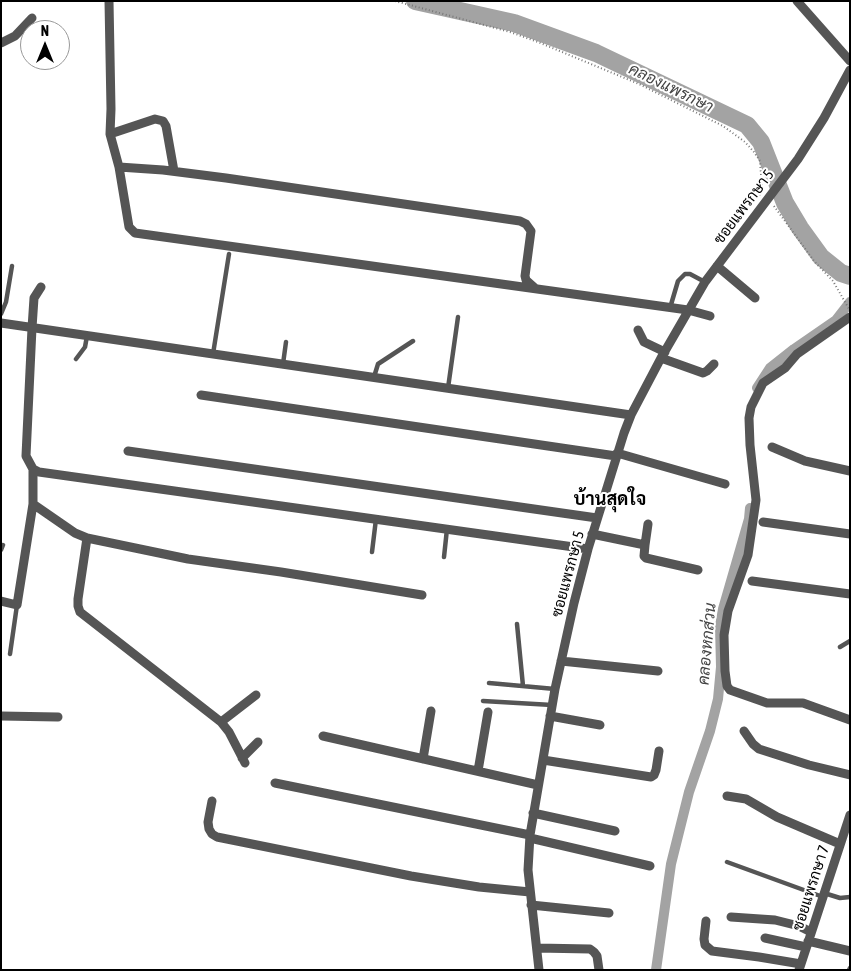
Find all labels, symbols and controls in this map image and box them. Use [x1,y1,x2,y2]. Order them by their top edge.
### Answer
north arrow [20,20,70,70]
text: N [41,23,49,39]
water label: คลองแพรกษา [625,59,717,117]
street label: ซอยแพรกษา 5 [710,166,778,248]
district label: บ้านสุดใจ [574,488,646,510]
street label: ซอยแพรกษา 5 [548,529,588,619]
water label: คลองหกส่วน [694,602,720,686]
street label: ซอยแพรกษา 7 [789,843,833,933]

